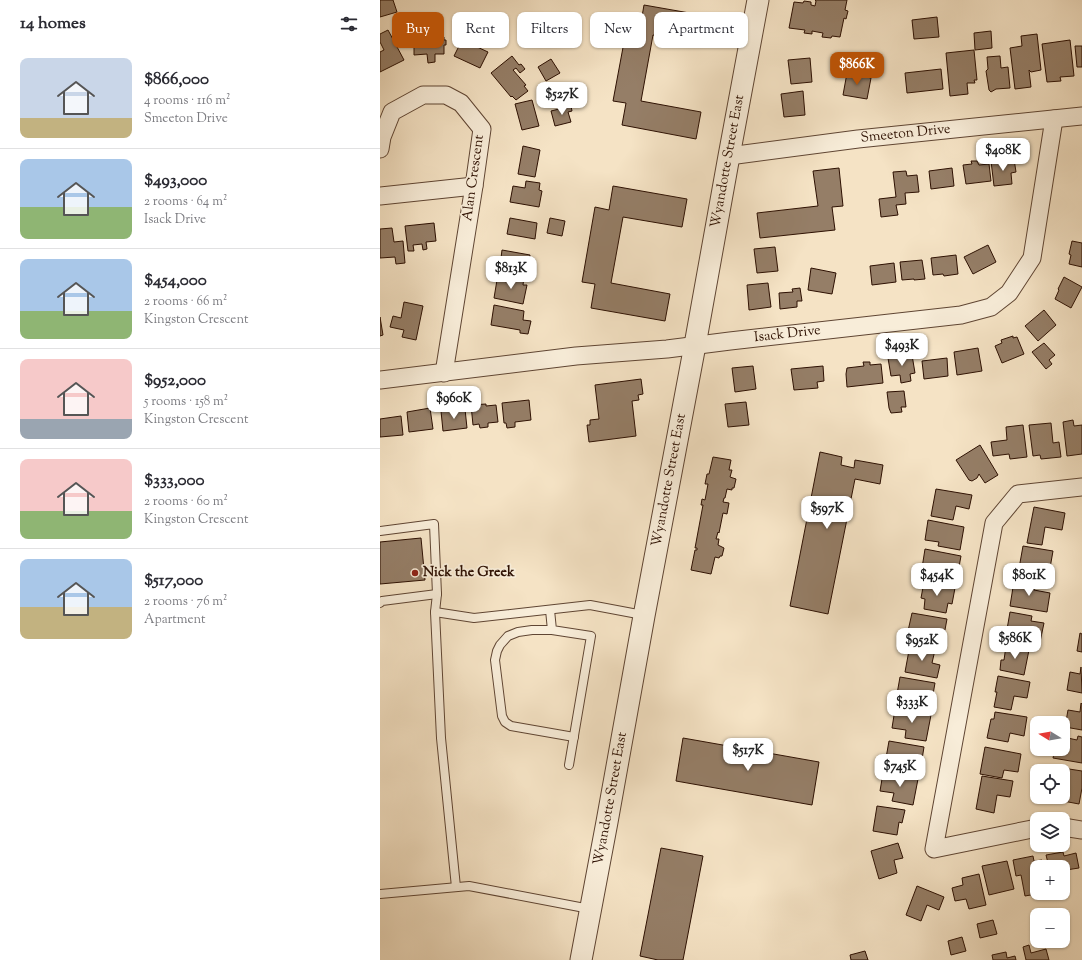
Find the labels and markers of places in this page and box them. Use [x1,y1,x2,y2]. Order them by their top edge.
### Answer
pin: $866K [829,52,885,86]
pin: $527K [534,82,590,116]
pin: $408K [975,138,1031,172]
pin: $813K [483,256,539,290]
pin: $493K [874,333,930,367]
pin: $960K [426,386,482,420]
pin: $597K [799,496,855,530]
place label: Nick the Greek [423,563,515,583]
pin: $454K [909,563,965,597]
pin: $801K [1001,563,1057,597]
marker: Nick the Greek [410,568,420,578]
pin: $586K [987,626,1043,660]
pin: $952K [894,628,950,662]
pin: $333K [884,690,940,724]
pin: $517K [720,738,776,772]
pin: $745K [872,754,928,788]

